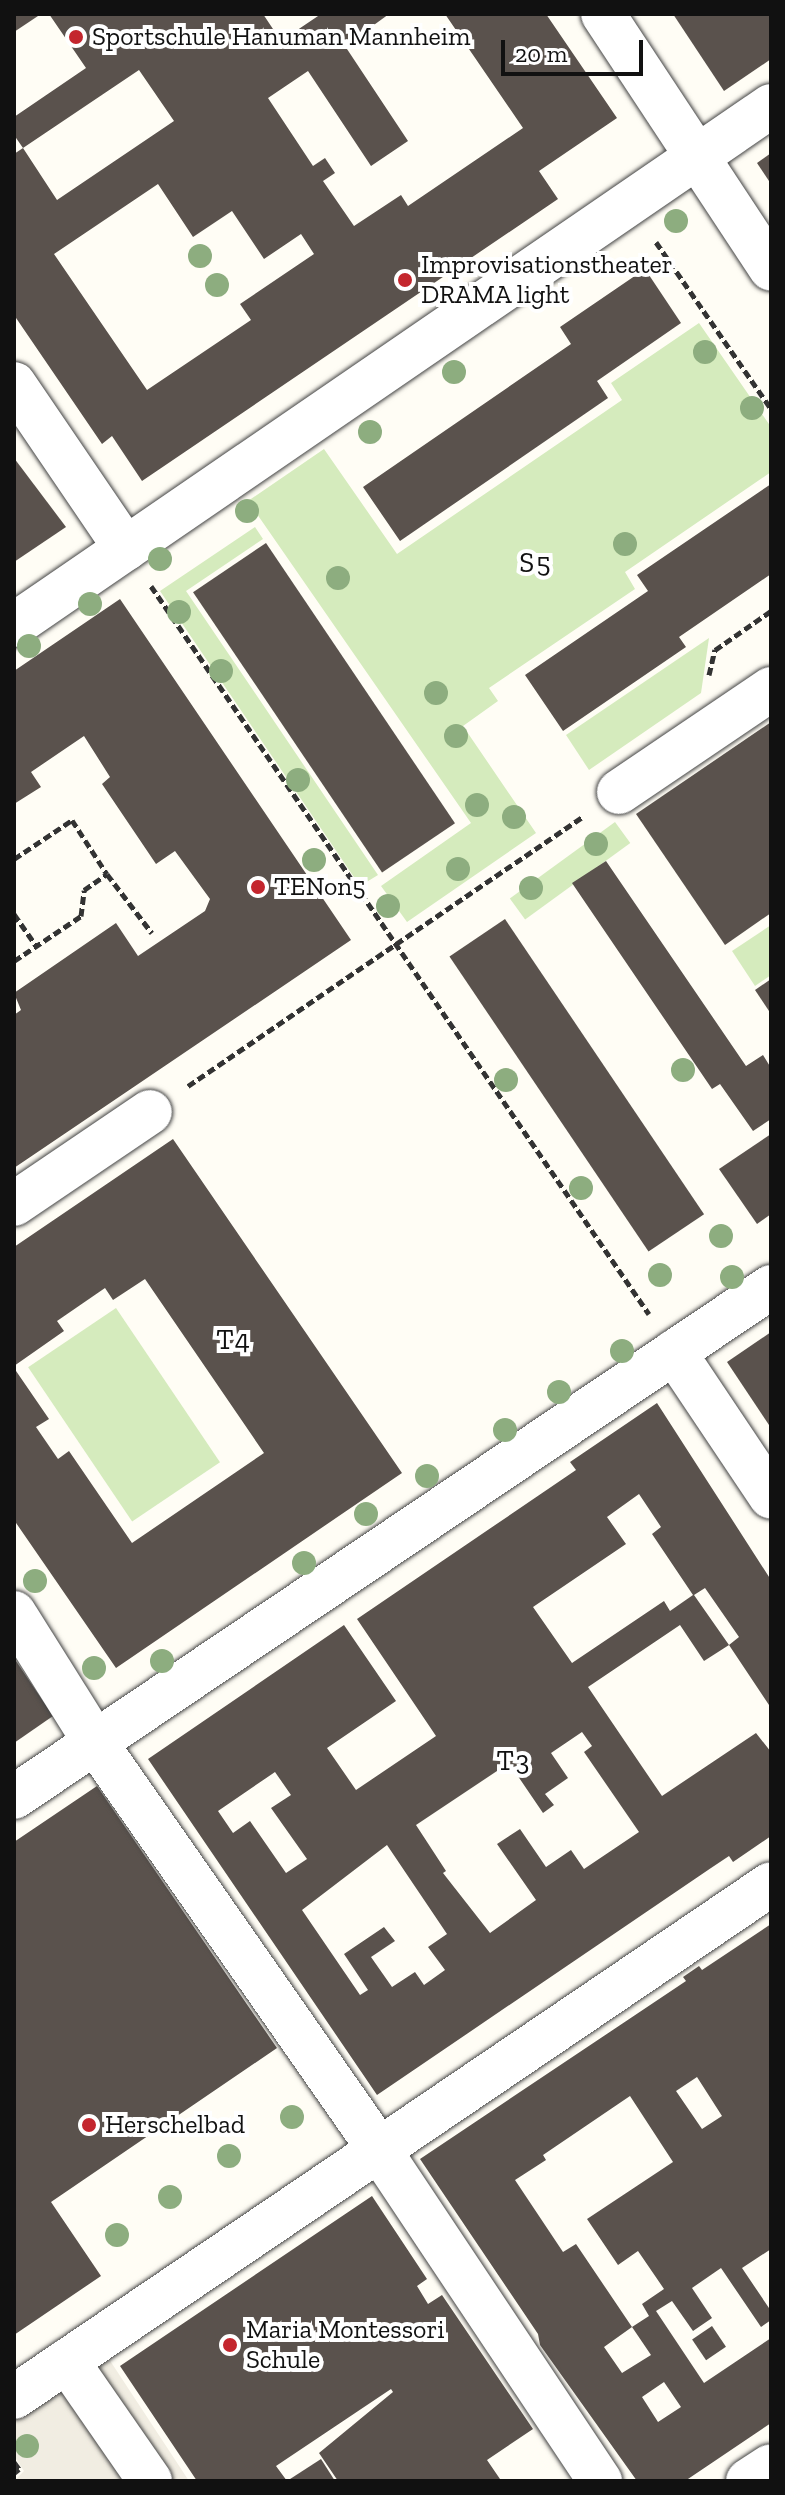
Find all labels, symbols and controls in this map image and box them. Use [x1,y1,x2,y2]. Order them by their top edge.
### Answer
place label: Sportschule Hanuman Mannheim [92,21,470,53]
scale bar [505,24,647,74]
marker: Sportschule Hanuman Mannheim [67,28,85,46]
text: 20 m [515,39,567,68]
place label: Improvisationstheater DRAMA light [421,249,673,310]
marker: Improvisationstheater DRAMA light [396,271,414,289]
district label: S5 [519,546,553,580]
place label: TENon5 [274,871,366,903]
marker: TENon5 [249,878,267,896]
district label: T4 [216,1323,252,1357]
district label: T3 [496,1744,532,1778]
place label: Herschelbad [105,2109,245,2141]
marker: Herschelbad [80,2116,98,2134]
place label: Maria Montessori Schule [246,2314,445,2376]
marker: Maria Montessori Schule [221,2336,239,2354]

